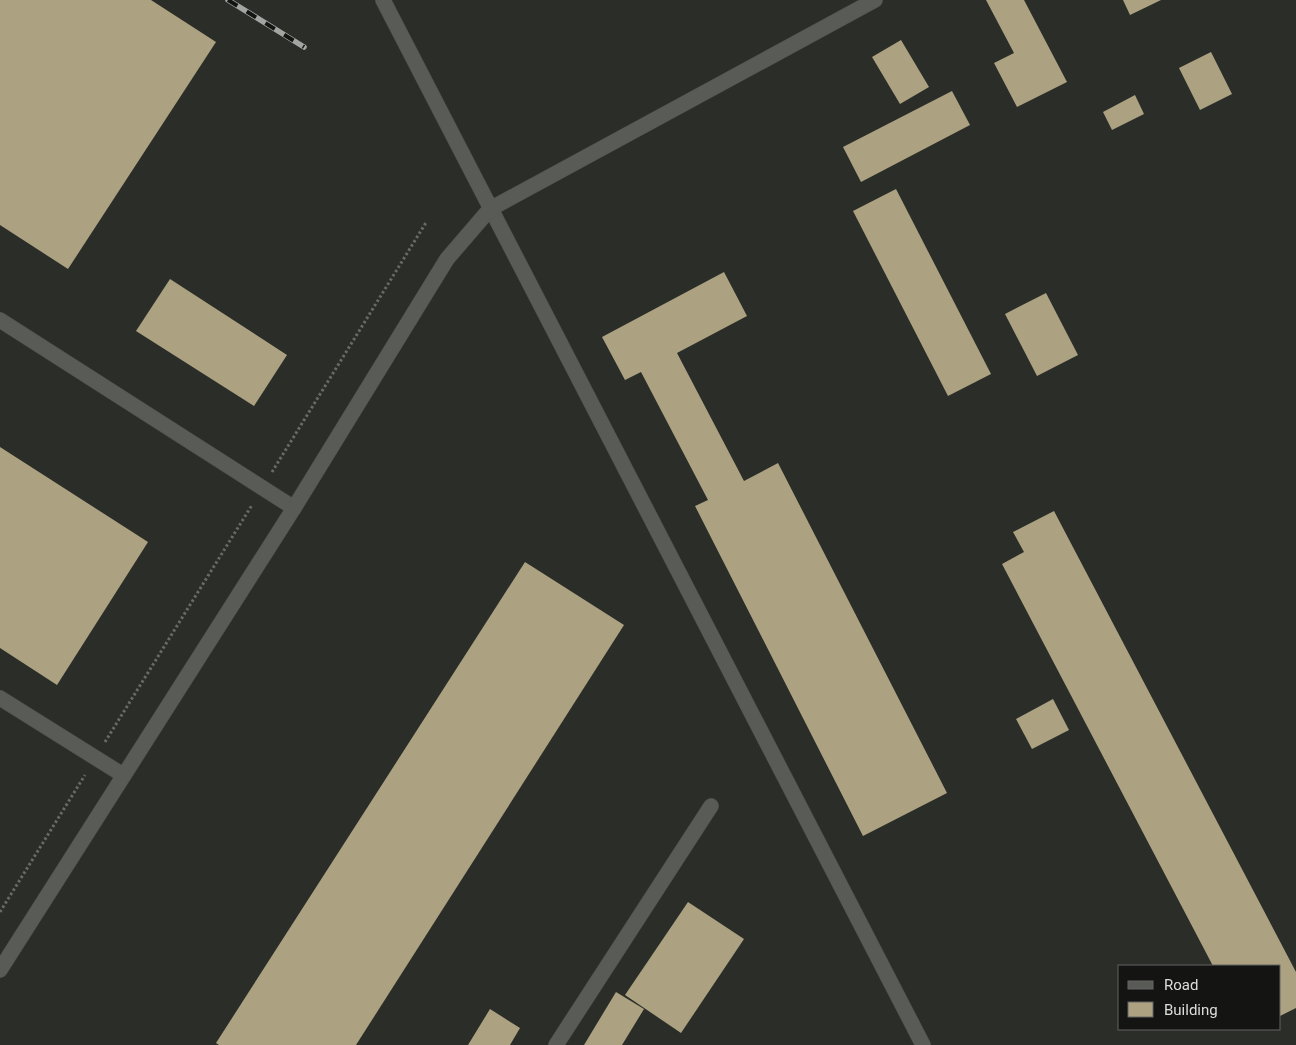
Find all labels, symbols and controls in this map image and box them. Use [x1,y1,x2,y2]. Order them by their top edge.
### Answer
legend [1118,965,1281,1030]
text: Road [1164,976,1198,994]
text: Building [1164,1001,1218,1019]

